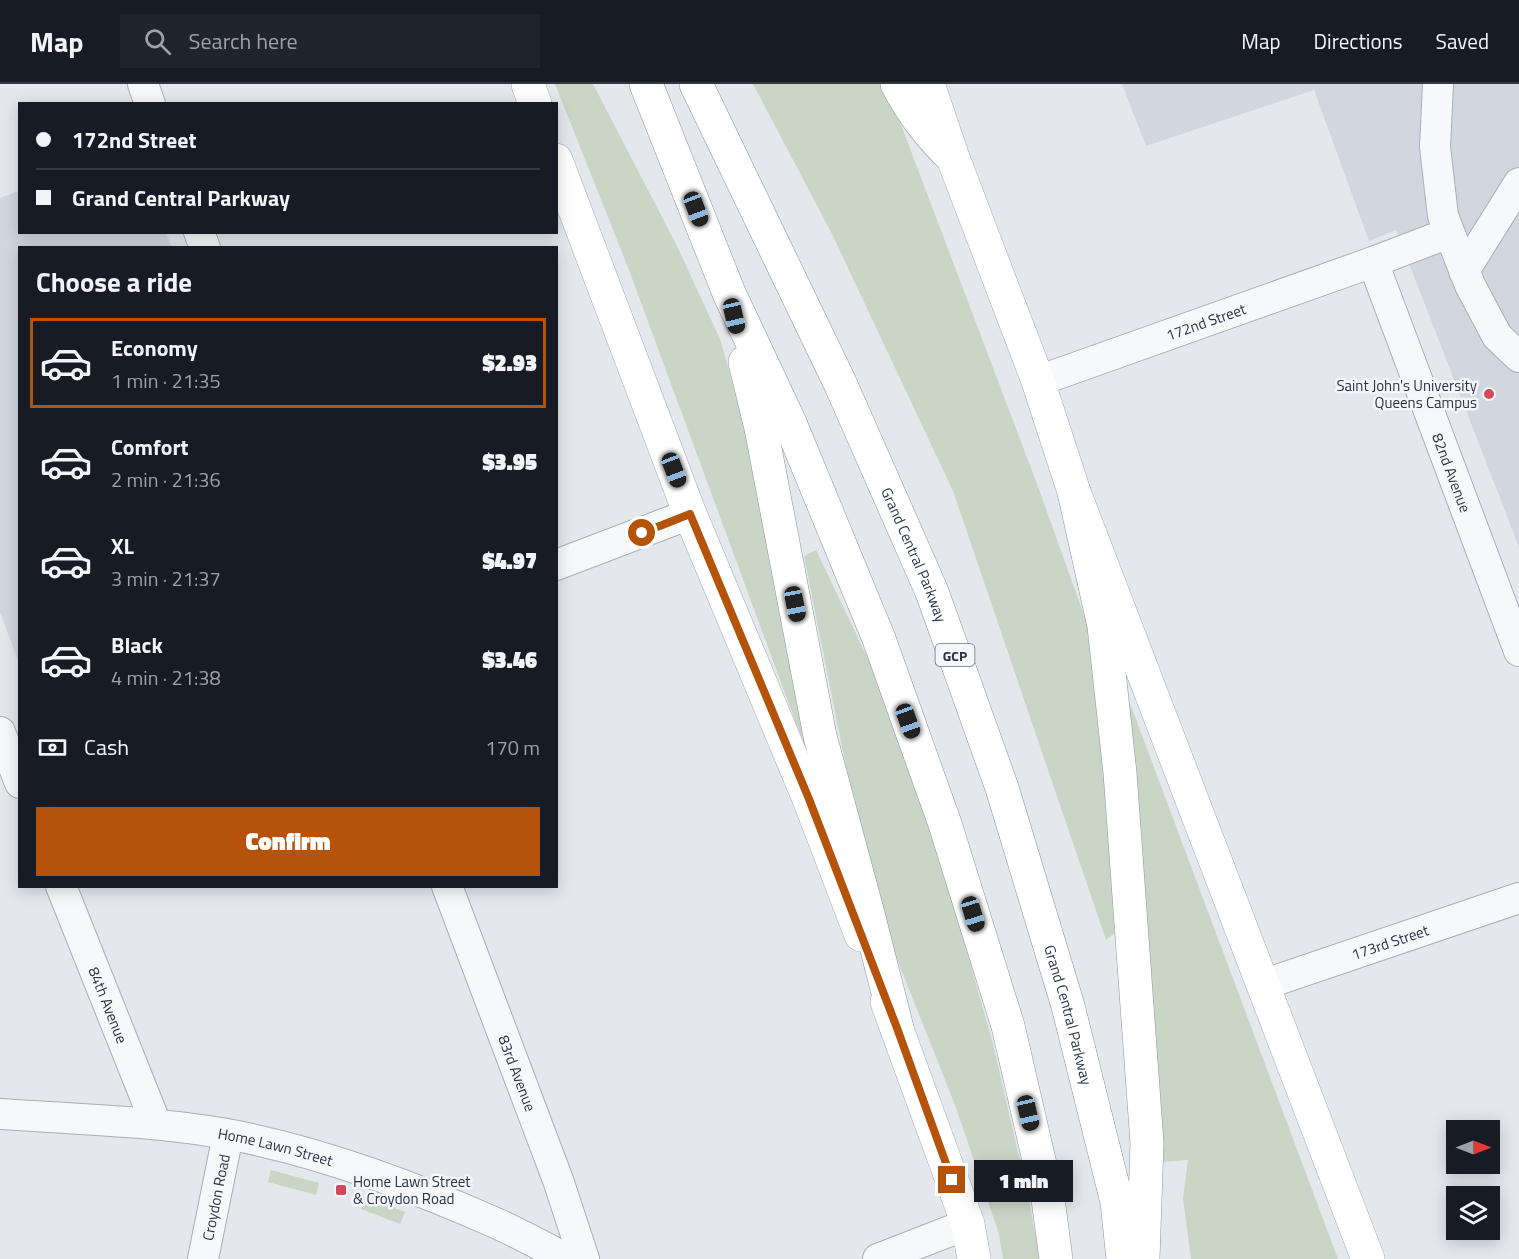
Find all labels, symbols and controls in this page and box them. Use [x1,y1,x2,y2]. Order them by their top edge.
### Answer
search box [120,14,540,68]
text: Map [30,20,84,63]
text: Search here [189,24,298,58]
icon: search [141,25,174,58]
text: Map [1241,25,1281,57]
text: Directions [1314,25,1403,57]
text: Saved [1436,25,1489,57]
text: 172nd Street [72,123,197,157]
text: Grand Central Parkway [72,181,290,215]
car [681,189,711,229]
text: Choose a ride [36,261,192,302]
car [721,296,747,336]
street label: 172nd Street [1163,296,1249,346]
text: Economy [111,331,198,365]
icon: car [39,336,93,390]
text: $2.93 [482,346,537,380]
text: 1 min · 21:35 [111,365,221,396]
place label: Saint John's University Queens Campus [1336,374,1477,414]
marker: Saint John's University Queens Campus [1482,387,1496,401]
text: Comfort [111,430,189,464]
street label: 82nd Avenue [1427,430,1477,516]
icon: car [39,435,93,489]
text: $3.95 [482,445,537,479]
car [659,450,689,490]
text: 2 min · 21:36 [111,464,221,495]
street label: Grand Central Parkway [876,484,953,625]
route start [628,519,655,546]
text: XL [111,529,134,563]
icon: car [39,534,93,588]
text: $4.97 [482,544,537,578]
text: 3 min · 21:37 [111,563,221,594]
car [783,585,807,623]
text: Black [111,628,163,662]
icon: car [39,633,93,687]
text: $3.46 [482,643,537,677]
road number: GCP [936,644,974,666]
text: 4 min · 21:38 [111,662,221,693]
car [893,701,923,741]
text: Cash [84,730,129,764]
icon: cash [36,731,69,764]
text: 170 m [485,732,540,763]
button: Confirm [36,807,540,876]
car [959,894,987,934]
street label: 173rd Street [1348,918,1432,965]
street label: Grand Central Parkway [1039,942,1099,1087]
street label: 84th Avenue [83,963,134,1046]
street label: 83rd Avenue [493,1032,543,1115]
car [1015,1093,1041,1133]
north arrow [1446,1120,1500,1174]
map controls [1446,1120,1500,1240]
street label: Home Lawn Street [216,1121,337,1172]
street label: Croydon Road [196,1152,235,1243]
callout: 1 min [973,1159,1072,1201]
text: 1 min [999,1165,1048,1196]
route end [938,1166,965,1193]
place label: Home Lawn Street & Croydon Road [353,1170,471,1210]
marker: Home Lawn Street & Croydon Road [334,1183,348,1197]
button: layers [1446,1186,1500,1240]

